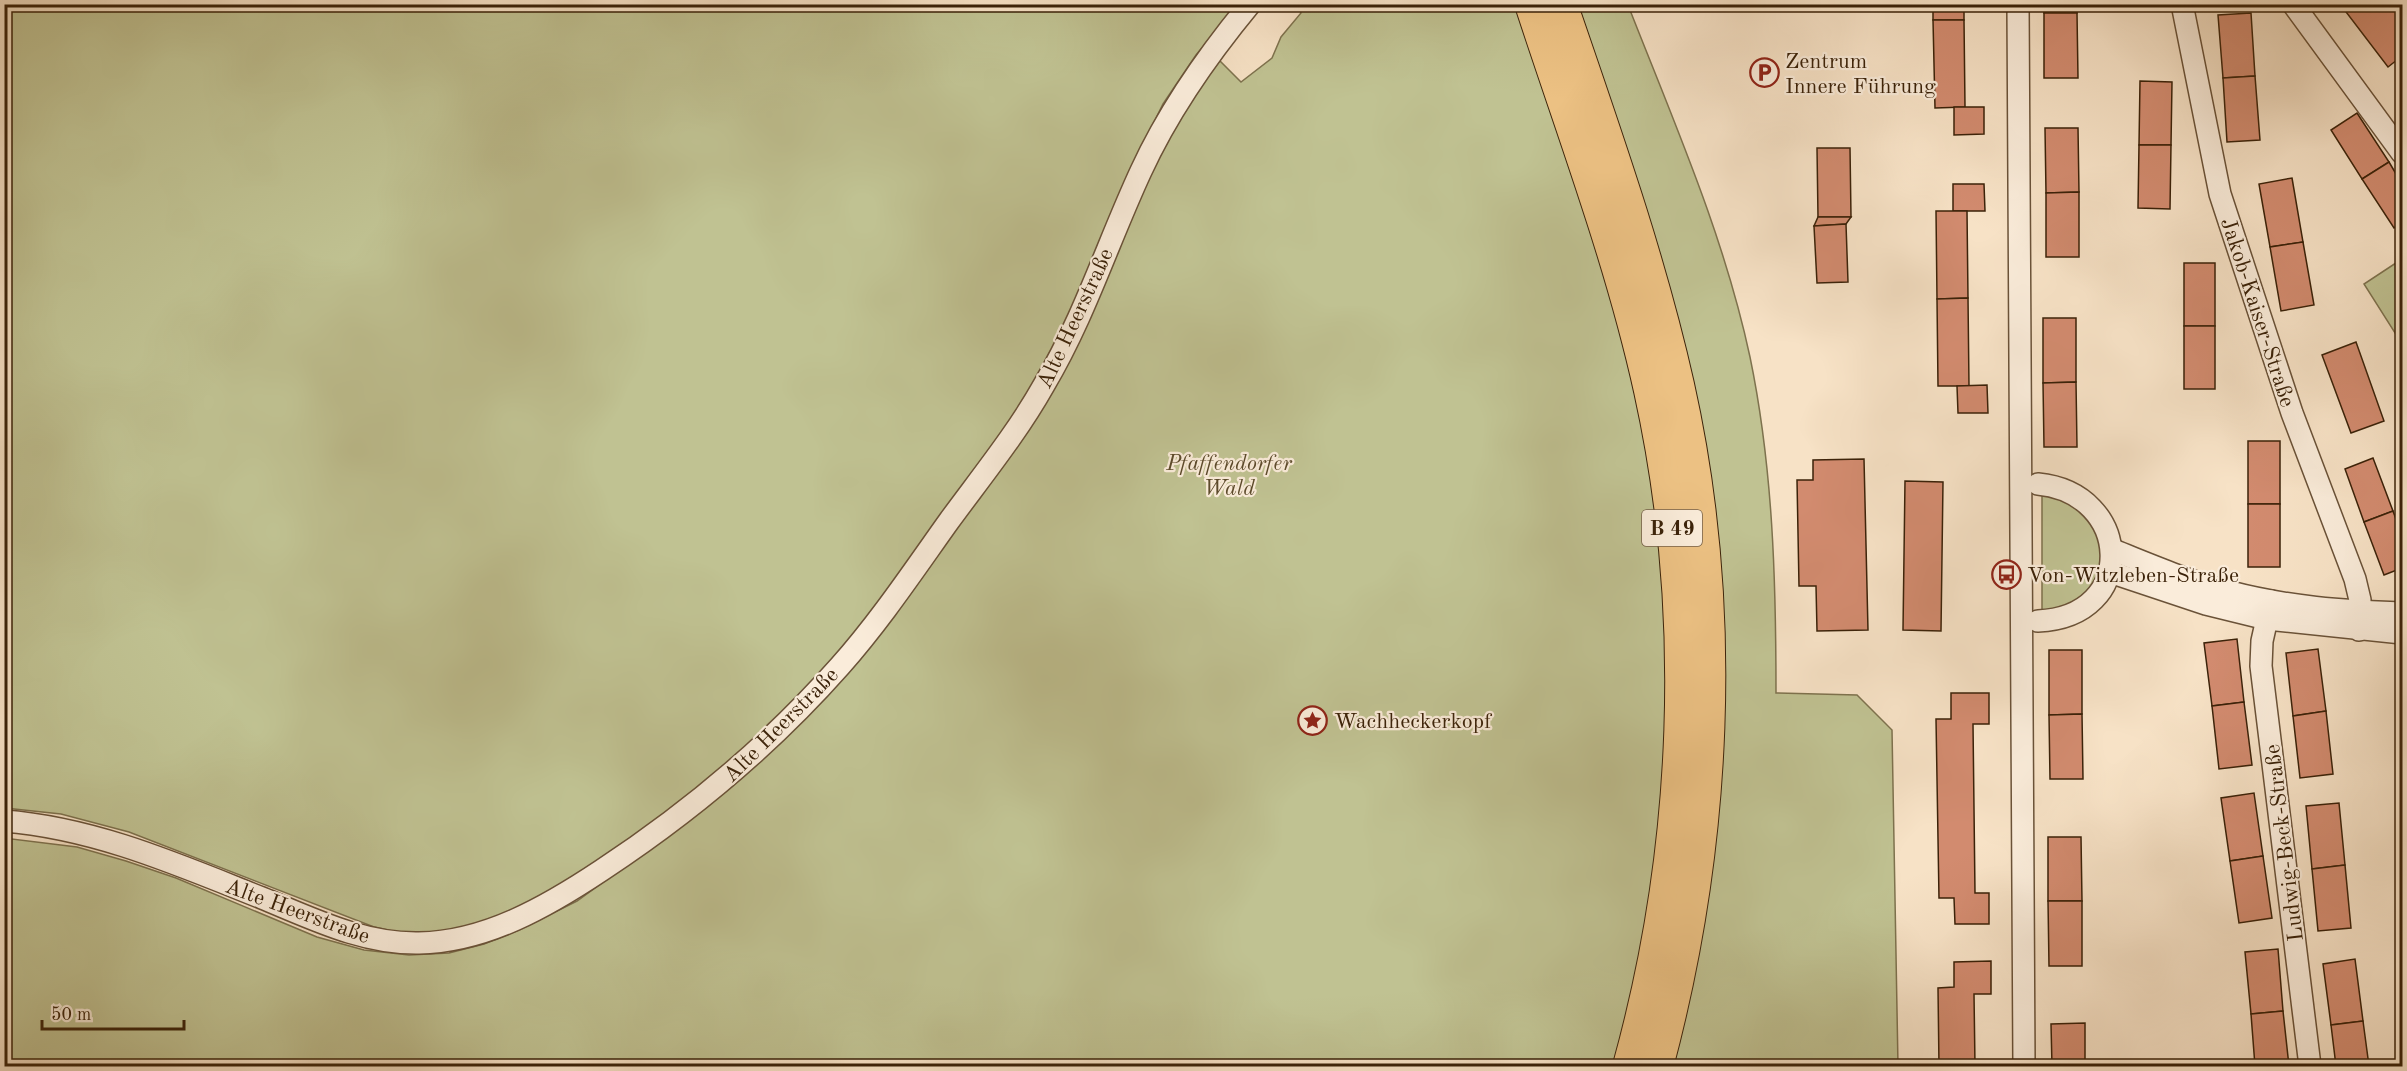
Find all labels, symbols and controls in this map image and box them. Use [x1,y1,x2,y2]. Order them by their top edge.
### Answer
place label: Zentrum Innere Führung [1785,51,1936,98]
parking icon: Zentrum Innere Führung [1748,57,1780,89]
street label: Jakob-Kaiser-Straße [2216,215,2298,410]
street label: Alte Heerstraße [1034,245,1118,392]
park label: Pfaffendorfer Wald [1165,453,1292,500]
road number: B 49 [1642,510,1702,546]
bus stop icon: Von-Witzleben-Straße [1990,558,2022,590]
place label: Von-Witzleben-Straße [2027,565,2239,587]
street label: Alte Heerstraße [720,664,843,787]
place icon: Wachheckerkopf [1297,704,1329,736]
place label: Wachheckerkopf [1334,711,1492,733]
street label: Ludwig-Beck-Straße [2262,743,2308,943]
street label: Alte Heerstraße [222,876,373,948]
scale bar [42,993,184,1031]
text: 50 m [51,1006,91,1024]

